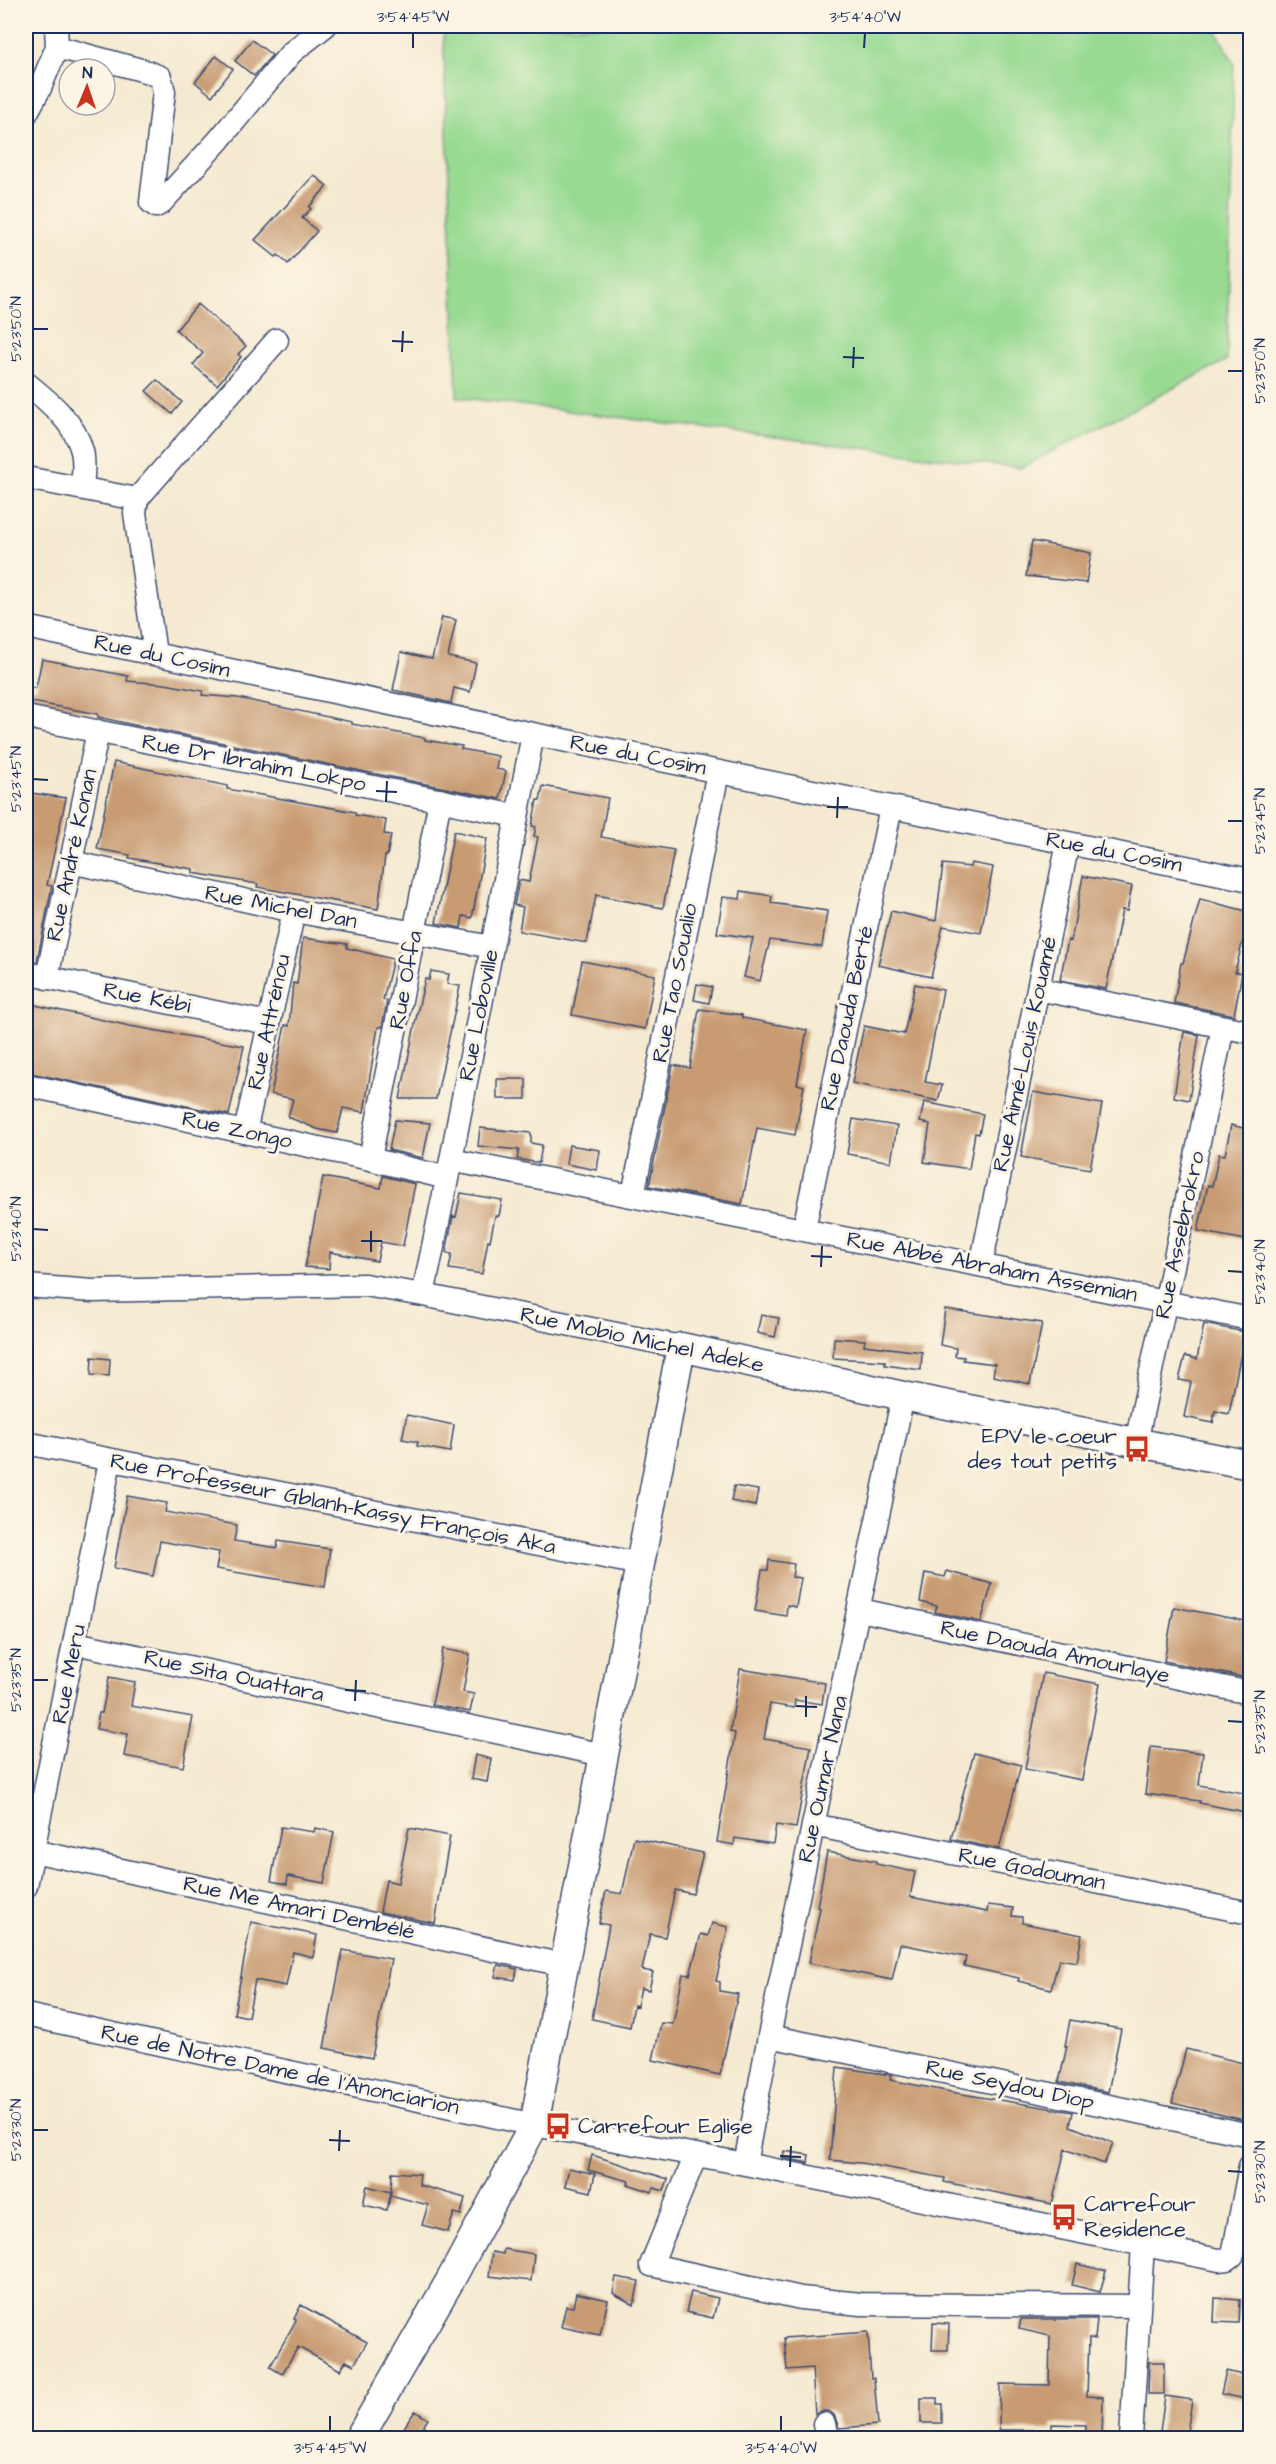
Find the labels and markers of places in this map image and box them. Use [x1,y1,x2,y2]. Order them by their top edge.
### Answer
place label: EPV le coeur des tout petits [968,1421,1117,1477]
bus stop icon: EPV le coeur des tout petits [1122,1434,1152,1464]
bus stop icon: Carrefour Eglise [543,2111,573,2141]
place label: Carrefour Eglise [578,2111,753,2143]
place label: Carrefour Residence [1084,2189,1196,2245]
bus stop icon: Carrefour Residence [1049,2202,1079,2232]

